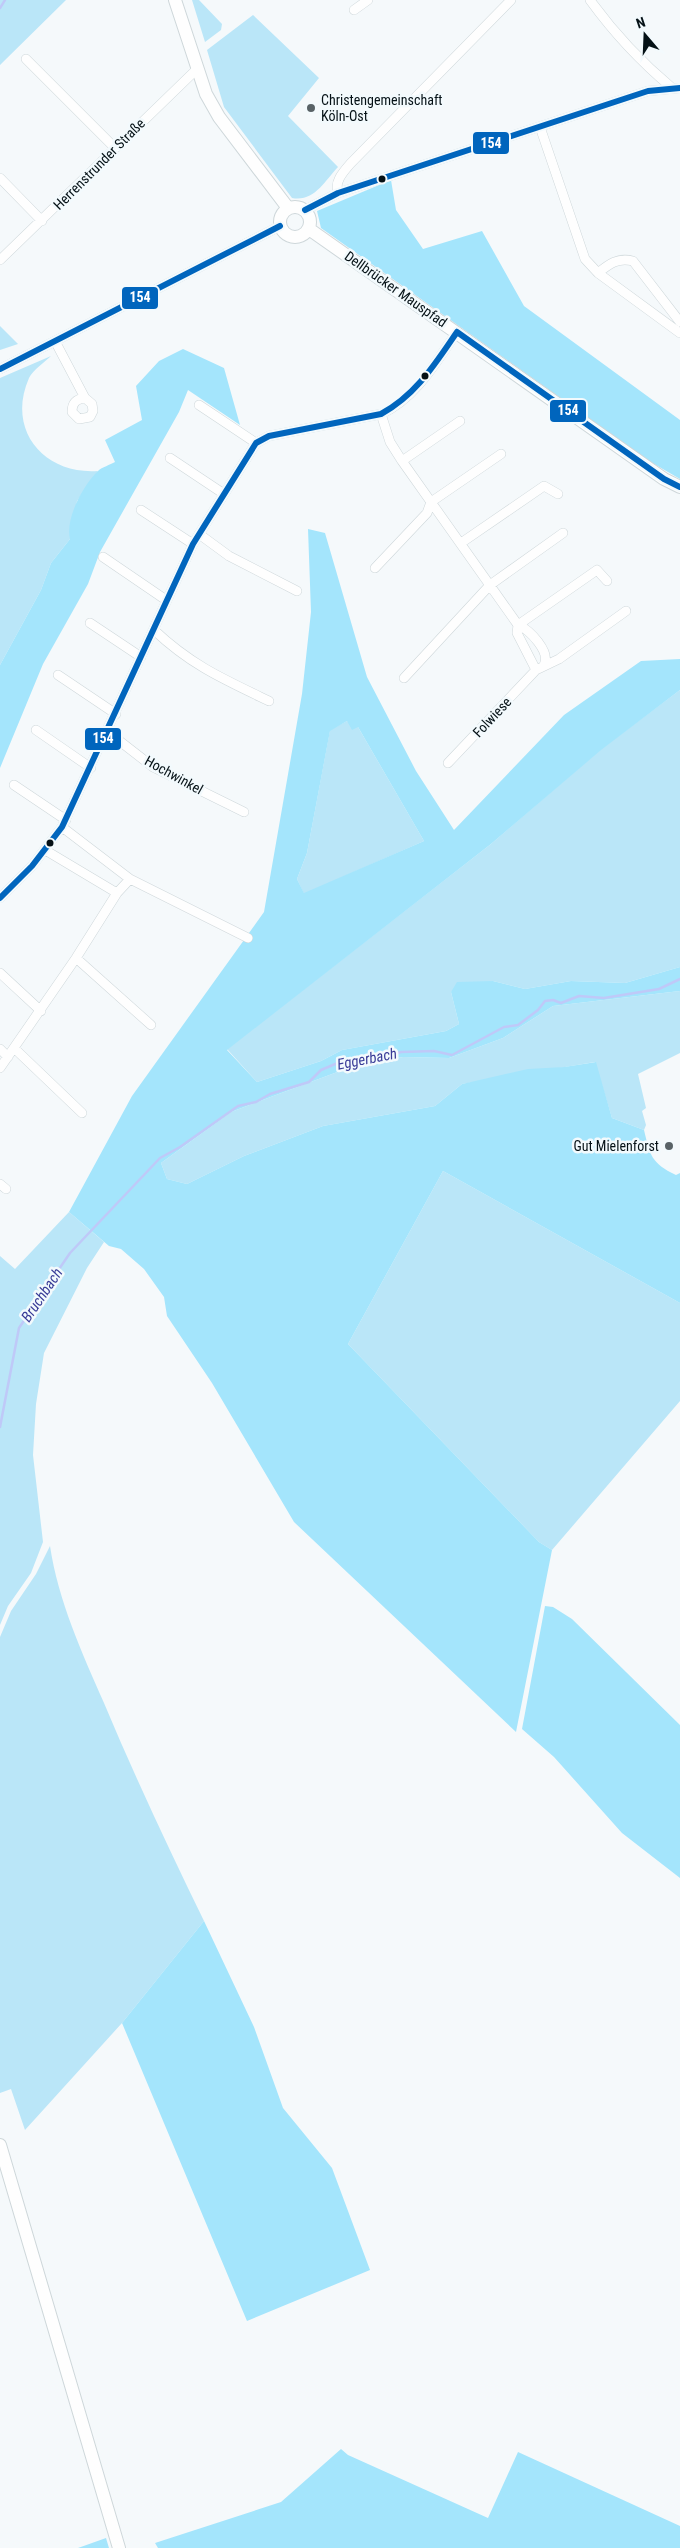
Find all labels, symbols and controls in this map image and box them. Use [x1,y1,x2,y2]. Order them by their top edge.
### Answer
north arrow [620,10,670,60]
text: N [634,14,647,32]
place label: Christengemeinschaft Köln-Ost [321,92,443,124]
marker: Christengemeinschaft Köln-Ost [305,102,317,114]
street label: Herrenstrunder Straße [50,115,148,213]
line badge: 154 [472,131,510,155]
text: 154 [480,135,502,151]
unlabelled marker [377,174,387,184]
street label: Dellbrücker Mauspfad [342,248,450,330]
line badge: 154 [121,286,159,310]
text: 154 [129,289,151,305]
unlabelled marker [420,371,430,381]
line badge: 154 [549,399,587,423]
text: 154 [557,402,579,418]
street label: Folwiese [470,693,515,740]
line badge: 154 [84,727,122,751]
text: 154 [92,730,114,746]
street label: Hochwinkel [142,752,206,798]
unlabelled marker [45,838,55,848]
water label: Eggerbach [336,1044,398,1074]
place label: Gut Mielenforst [573,1138,659,1154]
marker: Gut Mielenforst [663,1140,675,1152]
water label: Bruchbach [17,1265,67,1325]

